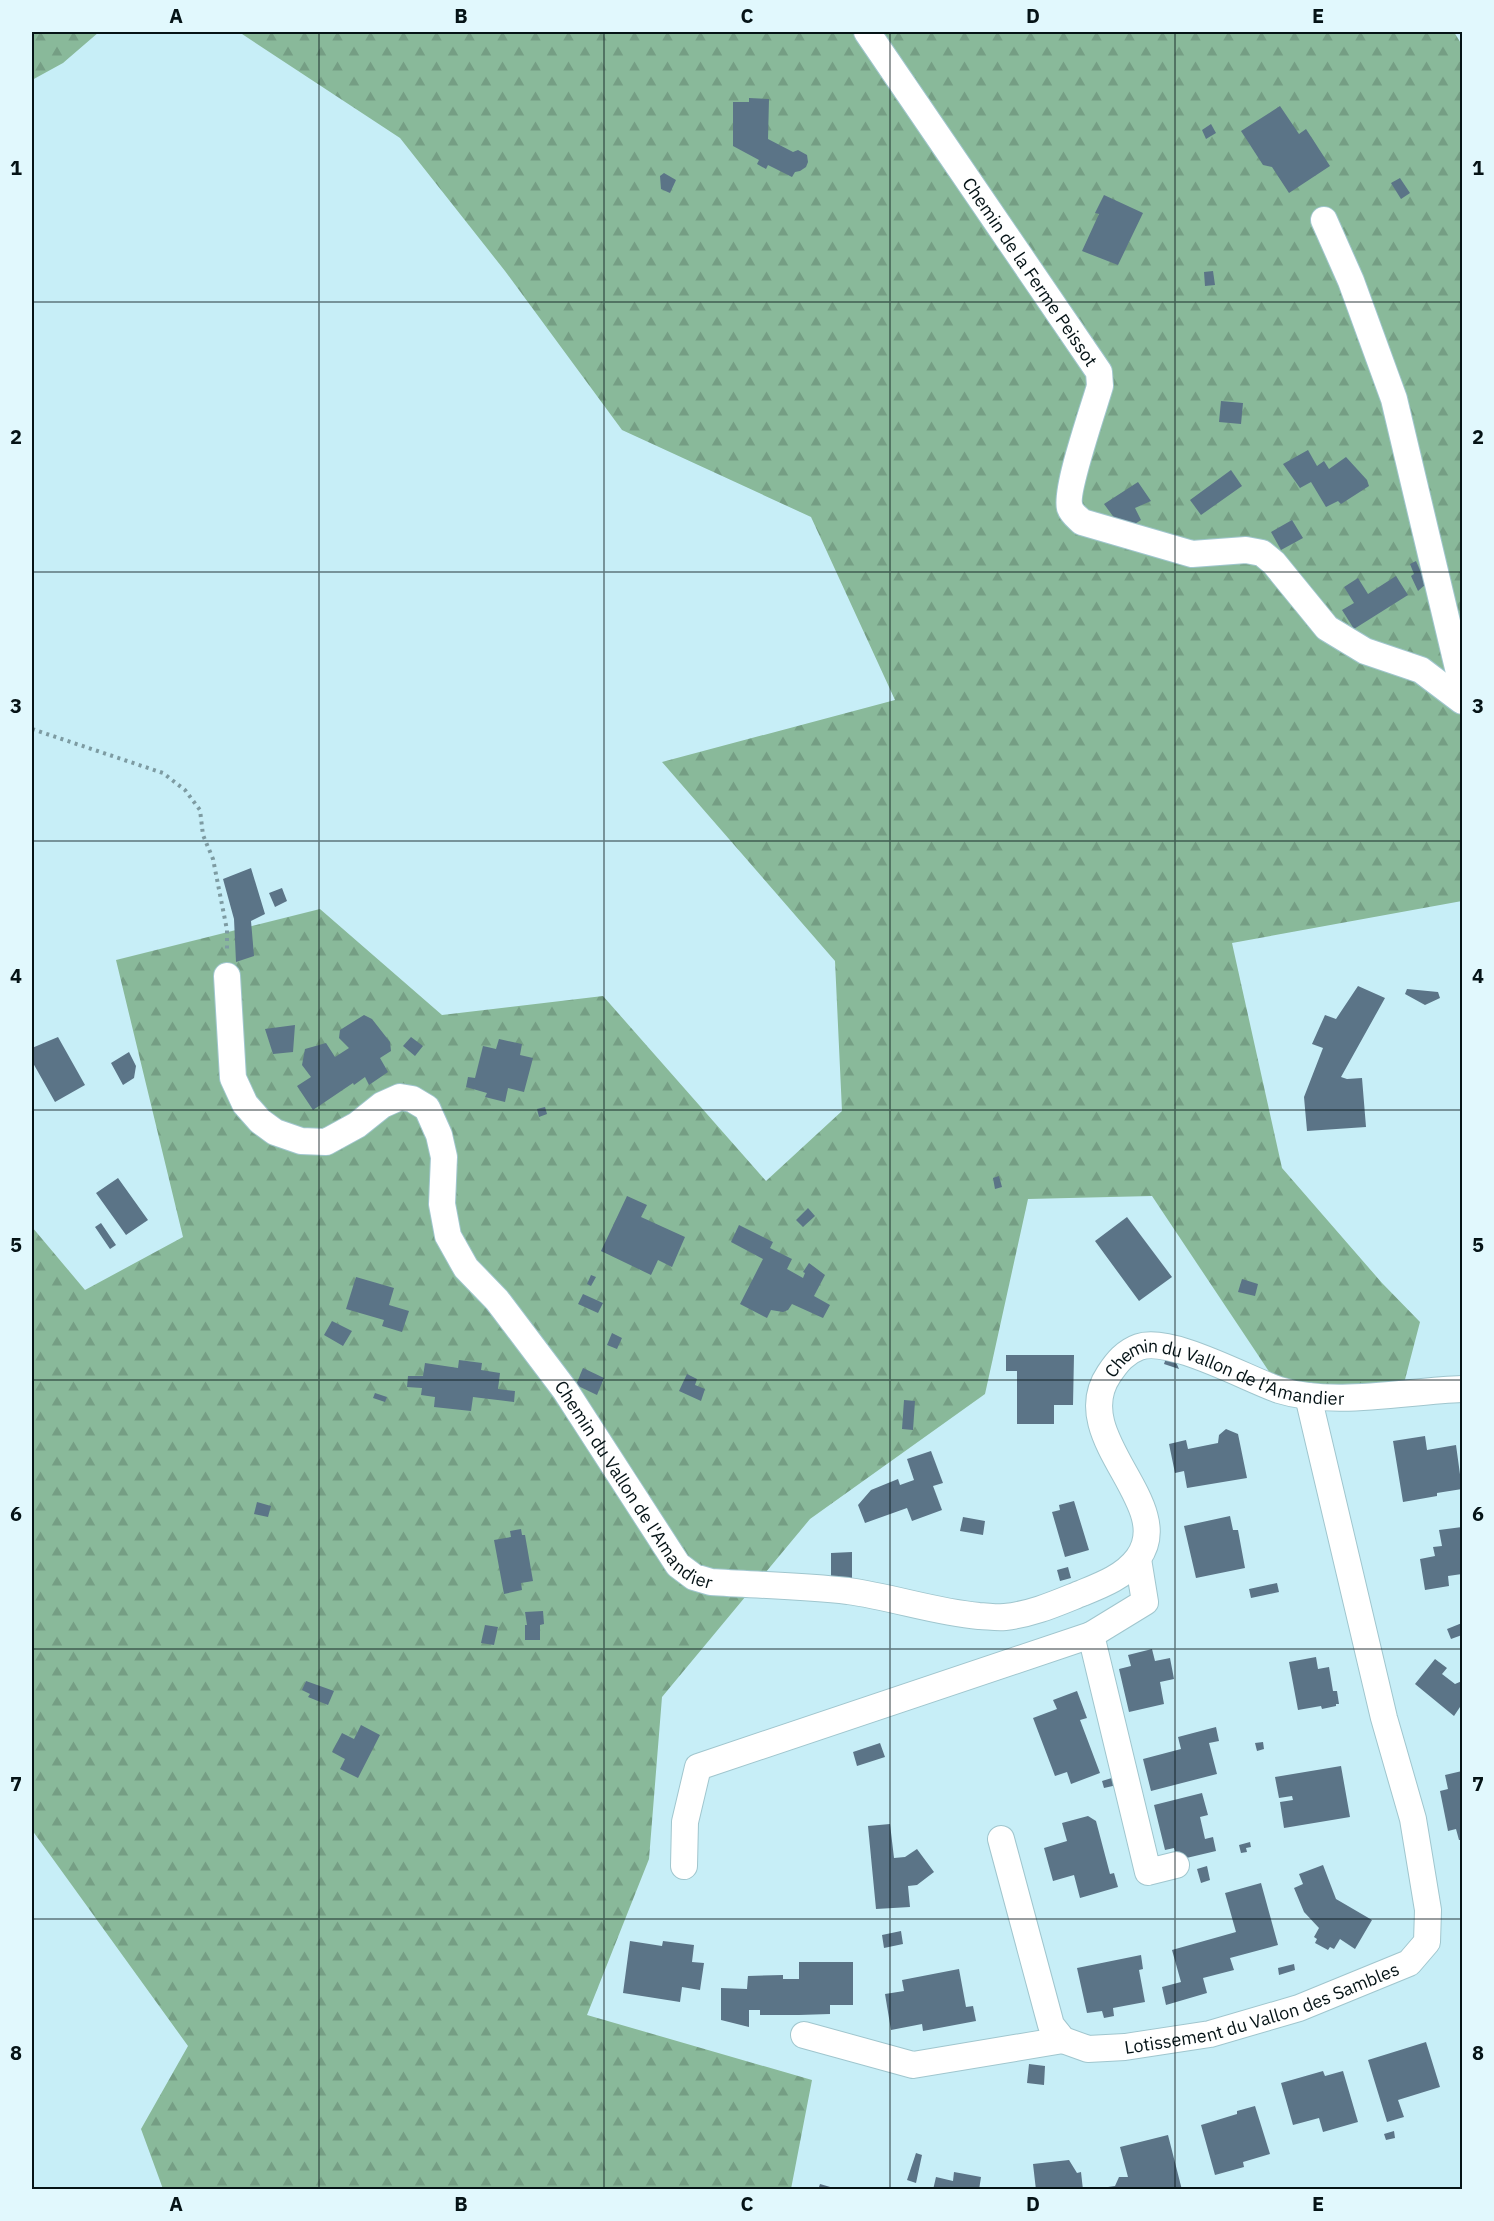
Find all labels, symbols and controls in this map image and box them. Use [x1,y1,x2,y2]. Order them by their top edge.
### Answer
text: A [169,2,183,29]
text: B [454,2,468,29]
text: C [740,2,754,29]
text: D [1026,2,1040,29]
text: E [1312,2,1324,29]
text: 1 [10,154,22,181]
text: 1 [1472,154,1484,181]
street label: Chemin de la Ferme Peissot [958,172,1103,371]
text: 2 [10,423,22,450]
text: 2 [1472,423,1484,450]
text: 3 [10,692,22,719]
text: 3 [1472,692,1484,719]
text: 4 [10,962,22,989]
text: 4 [1472,962,1484,989]
text: 5 [10,1231,22,1258]
text: 5 [1472,1231,1484,1258]
street label: Chemin du Vallon de l'Amandier [1099,1334,1345,1409]
street label: Chemin du Vallon de l'Amandier [550,1375,716,1594]
text: 6 [10,1500,22,1527]
text: 6 [1472,1500,1484,1527]
text: 7 [10,1770,22,1797]
text: 7 [1472,1770,1484,1797]
street label: Lotissement du Vallon des Sambles [1123,1957,1402,2058]
text: 8 [10,2039,22,2066]
text: 8 [1472,2039,1484,2066]
text: A [169,2190,183,2217]
text: B [454,2190,468,2217]
text: C [740,2190,754,2217]
text: D [1026,2190,1040,2217]
text: E [1312,2190,1324,2217]

